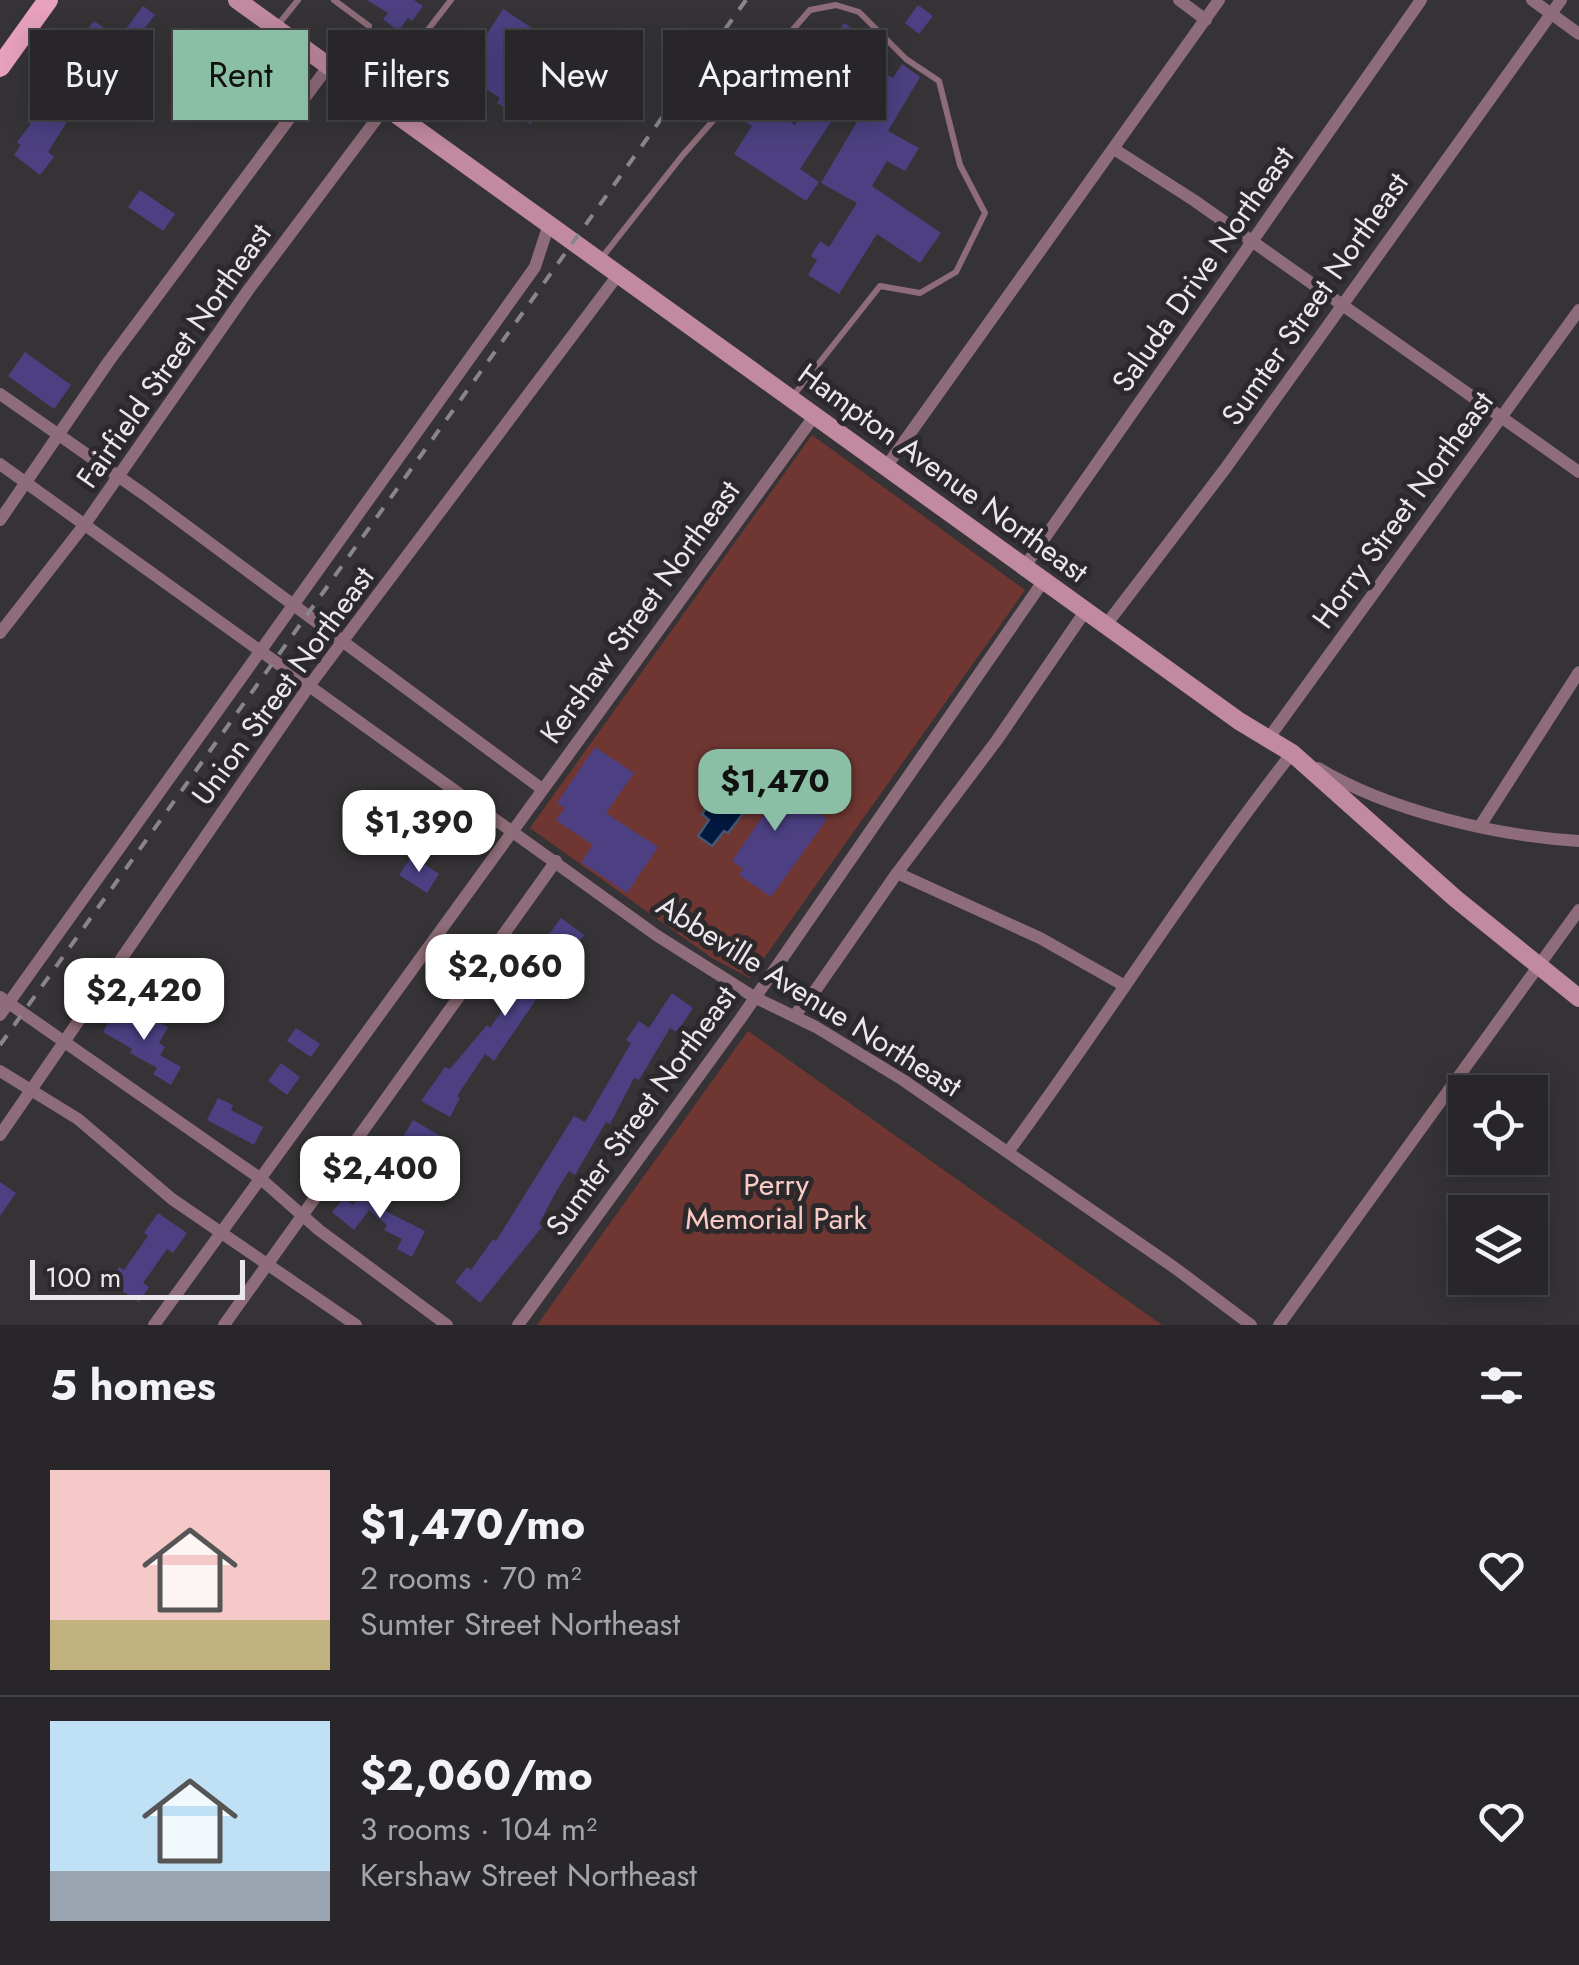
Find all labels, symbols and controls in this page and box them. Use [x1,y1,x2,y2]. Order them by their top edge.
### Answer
chip: Buy [30,30,153,120]
chip: Rent [173,30,308,120]
chip: Filters [328,30,485,120]
chip: New [505,30,643,120]
chip: Apartment [663,30,886,120]
street label: Saluda Drive Northeast [1101,136,1304,401]
street label: Sumter Street Northeast [1211,163,1419,434]
street label: Fairfield Street Northeast [66,214,282,497]
street label: Hampton Avenue Northeast [789,353,1098,593]
street label: Horry Street Northeast [1302,381,1504,637]
street label: Kershaw Street Northeast [529,471,750,752]
street label: Union Street Northeast [181,557,385,814]
pin: $1,470 [694,749,856,834]
text: $1,470 [720,758,830,804]
pin: $1,390 [338,790,500,875]
text: $1,390 [364,799,474,845]
street label: Abbeville Avenue Northeast [648,884,971,1108]
pin: $2,060 [424,934,586,1019]
text: $2,060 [447,943,563,989]
pin: $2,420 [63,958,225,1043]
text: $2,420 [86,967,202,1013]
street label: Sumter Street Northeast [535,976,747,1245]
map controls [1448,1075,1548,1295]
button: locate [1448,1075,1548,1175]
pin: $2,400 [299,1136,461,1221]
text: $2,400 [322,1145,438,1191]
park label: Perry Memorial Park [685,1163,867,1240]
button: layers [1448,1195,1548,1295]
scale bar [30,1255,245,1300]
text: 100 m [45,1257,121,1298]
text: 5 homes [50,1355,216,1416]
icon: filters [1474,1358,1529,1413]
text: $1,470/mo [360,1494,585,1555]
icon: home [130,1510,250,1630]
icon: heart [1474,1543,1529,1598]
text: 2 rooms · 70 m² [360,1555,582,1601]
text: Sumter Street Northeast [360,1601,680,1647]
text: $2,060/mo [360,1745,593,1806]
icon: home [130,1761,250,1881]
icon: heart [1474,1794,1529,1849]
text: 3 rooms · 104 m² [360,1806,597,1852]
text: Kershaw Street Northeast [360,1852,697,1898]

